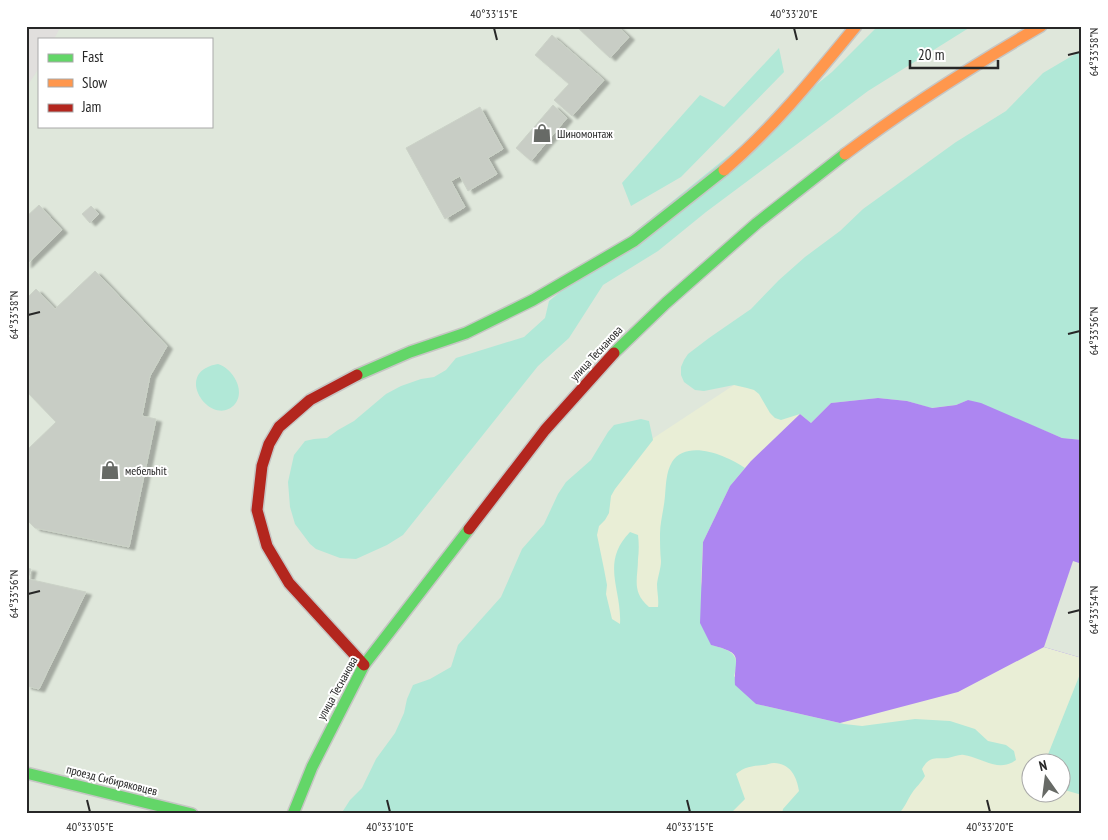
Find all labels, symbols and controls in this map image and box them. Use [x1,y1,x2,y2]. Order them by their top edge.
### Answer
text: 40°33'15"E [470,6,518,21]
text: 40°33'20"E [770,6,818,21]
text: 64°33'58"N [1086,28,1101,76]
legend [38,38,212,128]
scale bar [910,38,998,70]
text: 20 m [918,45,944,64]
text: Fast [82,47,103,66]
text: Slow [82,73,107,92]
text: Jam [81,97,101,116]
shop icon: Шиномонтаж [531,122,553,144]
place label: Шиномонтаж [557,126,613,141]
text: 64°33'58"N [6,291,21,339]
text: 64°33'56"N [1086,307,1101,355]
street label: улица Теснанова [567,322,626,384]
shop icon: мебельhit [99,459,121,481]
place label: мебельhit [125,463,167,478]
text: 64°33'56"N [6,570,21,618]
text: 64°33'54"N [1086,586,1101,634]
street label: улица Теснанова [313,654,361,722]
north arrow [1020,752,1070,802]
text: N [1037,756,1049,775]
street label: проезд Сибиряковцев [65,761,159,799]
text: 40°33'05"E [66,819,114,834]
text: 40°33'10"E [366,819,414,834]
text: 40°33'15"E [666,819,714,834]
text: 40°33'20"E [966,819,1014,834]

